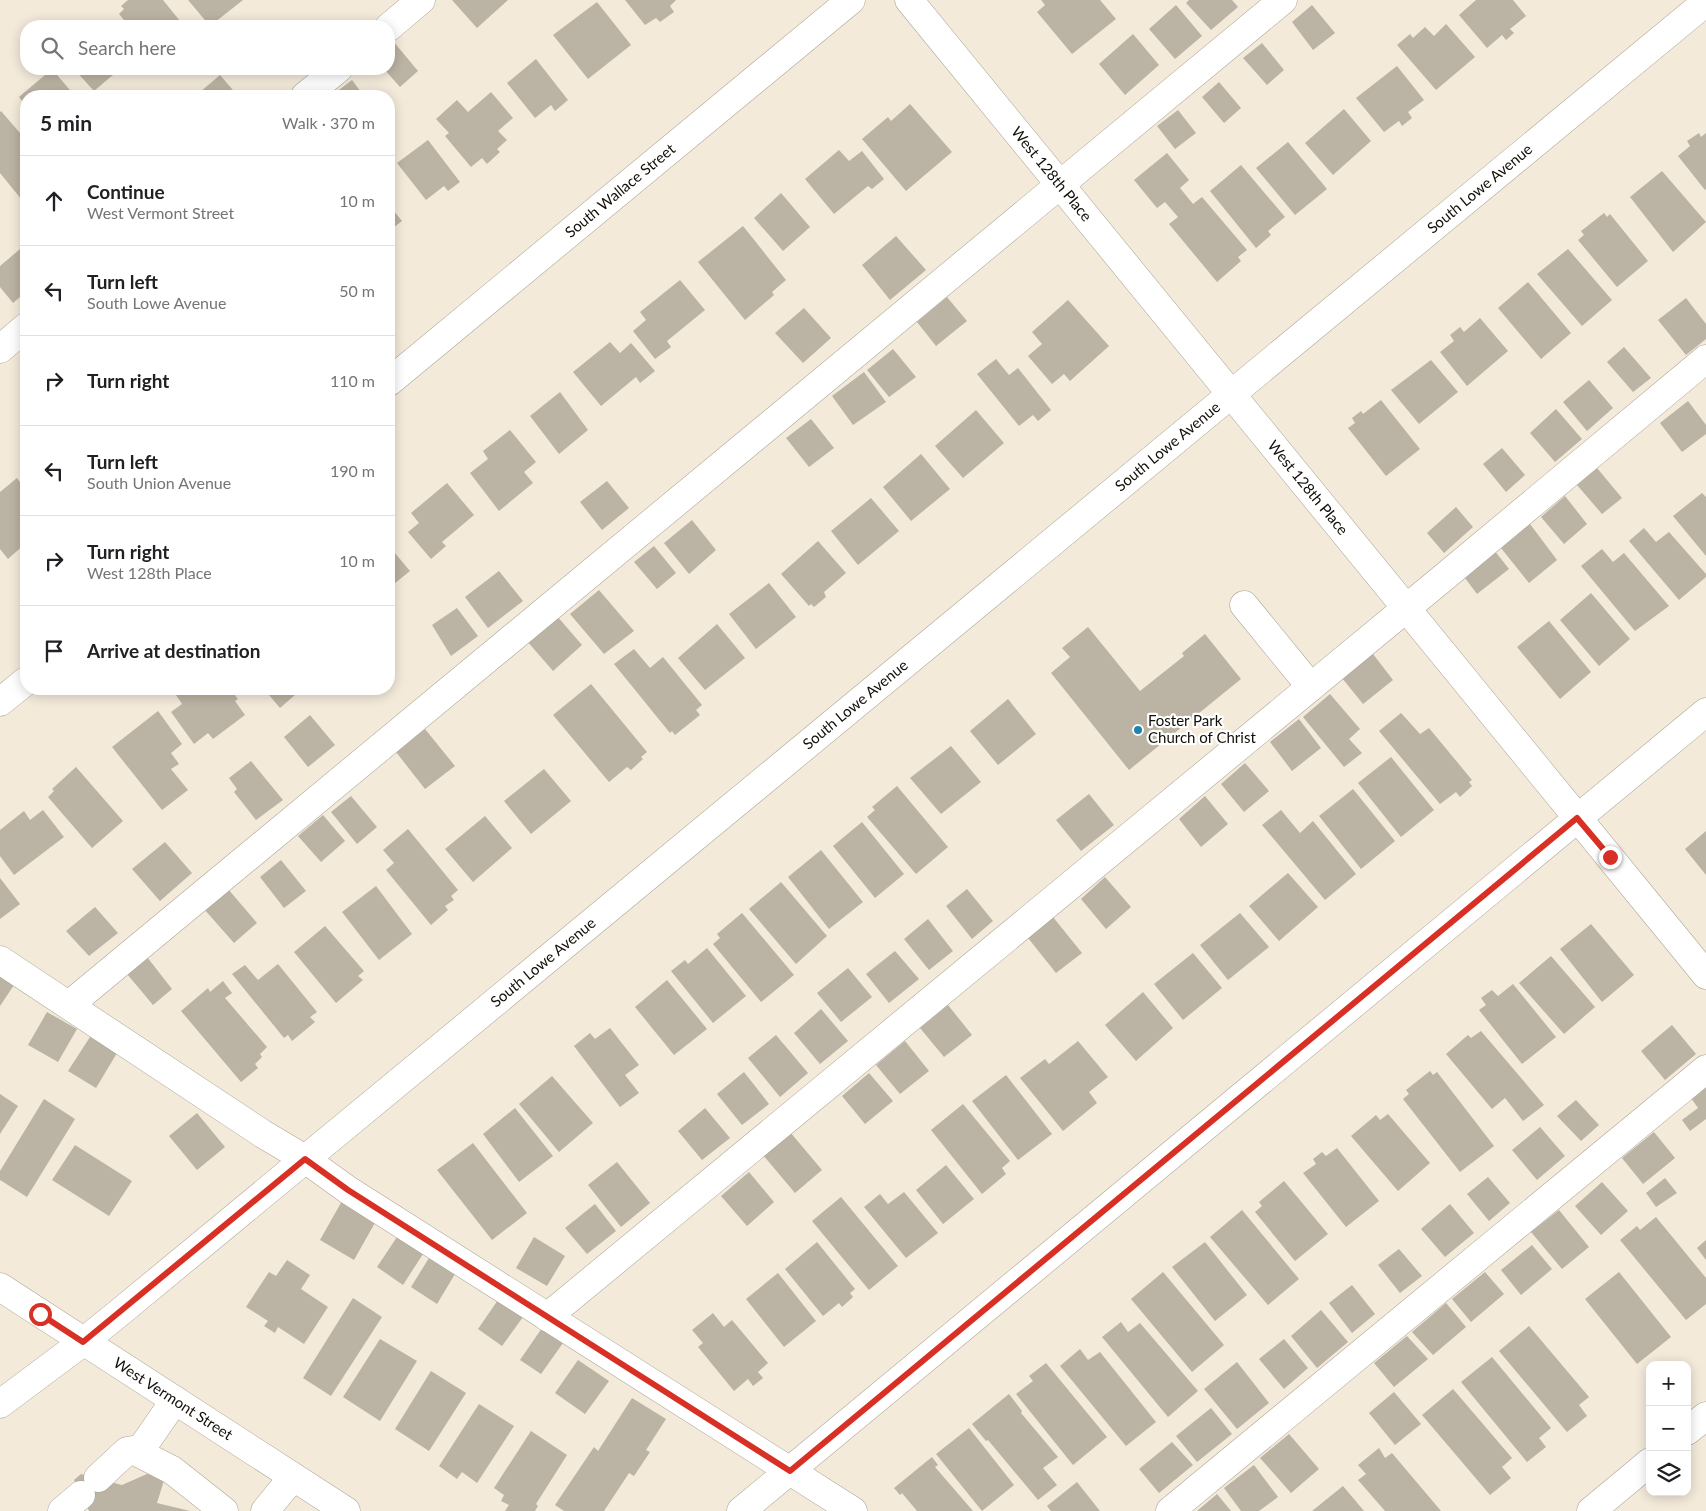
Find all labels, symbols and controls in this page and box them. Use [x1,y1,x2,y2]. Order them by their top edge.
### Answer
search box [20,20,395,75]
icon: search [38,34,66,62]
text: Search here [78,36,176,59]
text: 5 min [40,110,92,135]
text: Walk · 370 m [282,113,375,132]
street label: West 128th Place [1008,123,1096,225]
street label: South Wallace Street [561,139,679,241]
street label: South Lowe Avenue [1423,139,1535,237]
text: Continue [87,180,165,203]
icon: ahead [40,187,68,215]
text: 10 m [339,191,375,210]
text: West Vermont Street [87,203,234,222]
text: Turn left [87,270,158,293]
icon: left [40,277,68,305]
text: 50 m [339,281,375,300]
text: South Lowe Avenue [87,293,226,312]
icon: right [40,367,68,395]
text: Turn right [87,369,169,392]
text: 110 m [330,371,375,390]
street label: South Lowe Avenue [1111,397,1223,495]
street label: West 128th Place [1265,436,1353,538]
text: Turn left [87,450,158,473]
icon: left [40,457,68,485]
text: 190 m [330,461,375,480]
text: South Union Avenue [87,473,231,492]
text: Turn right [87,540,169,563]
icon: right [40,547,68,575]
text: 10 m [339,551,375,570]
text: West 128th Place [87,563,212,582]
icon: arrive [40,637,68,665]
text: Arrive at destination [87,639,260,662]
street label: South Lowe Avenue [799,655,911,752]
place label: Foster Park Church of Christ [1148,711,1256,746]
marker: Foster Park Church of Christ [1132,724,1144,736]
route end [1599,846,1622,869]
street label: South Lowe Avenue [486,913,599,1010]
route start [29,1303,52,1326]
street label: West Vermont Street [111,1353,237,1444]
map controls [1646,1361,1691,1496]
button: + [1646,1361,1691,1406]
button: − [1646,1406,1691,1451]
button: layers [1646,1451,1691,1496]

